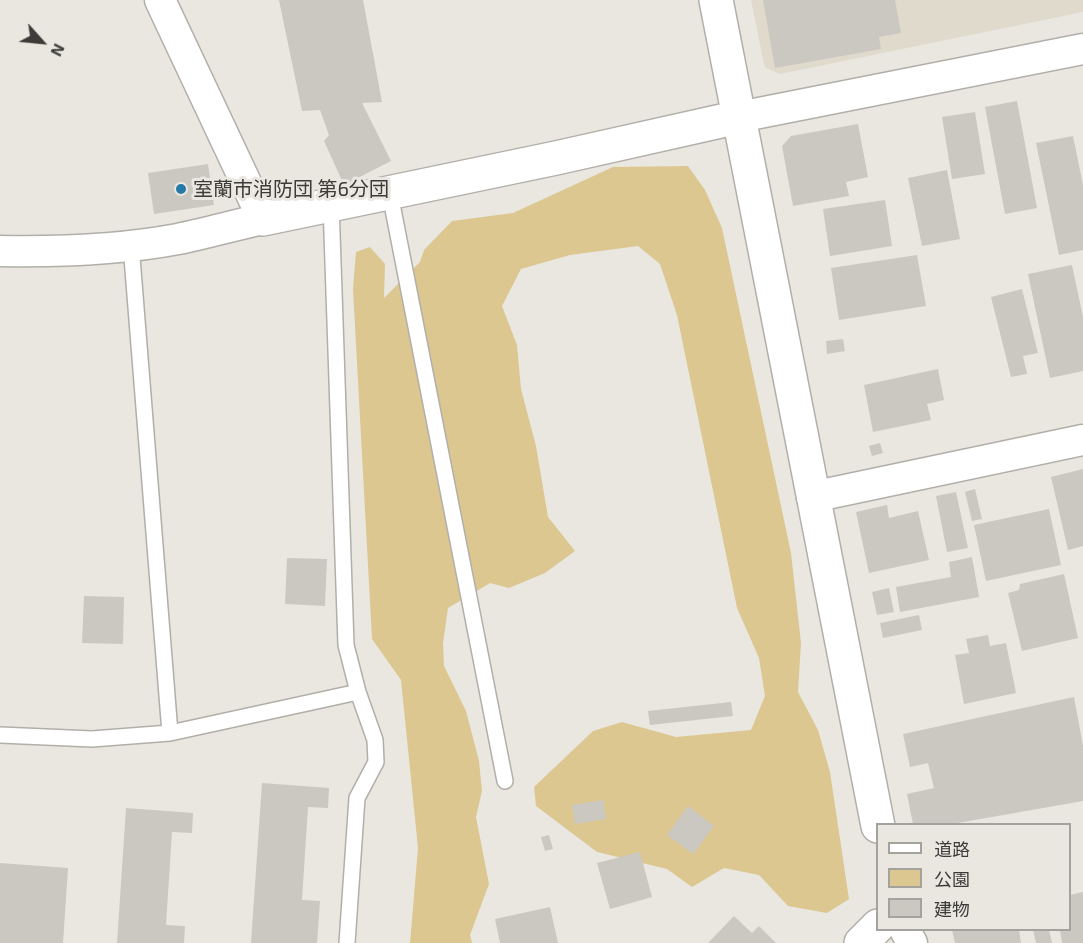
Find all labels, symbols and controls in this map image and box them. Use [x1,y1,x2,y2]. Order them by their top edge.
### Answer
north arrow [12,12,72,72]
text: N [47,41,70,60]
place label: 室蘭市消防団 第6分団 [193,177,389,201]
marker: 室蘭市消防団 第6分団 [174,182,188,196]
legend [876,823,1071,931]
text: 道路 [934,838,970,860]
text: 公園 [934,868,970,890]
text: 建物 [934,898,970,920]

